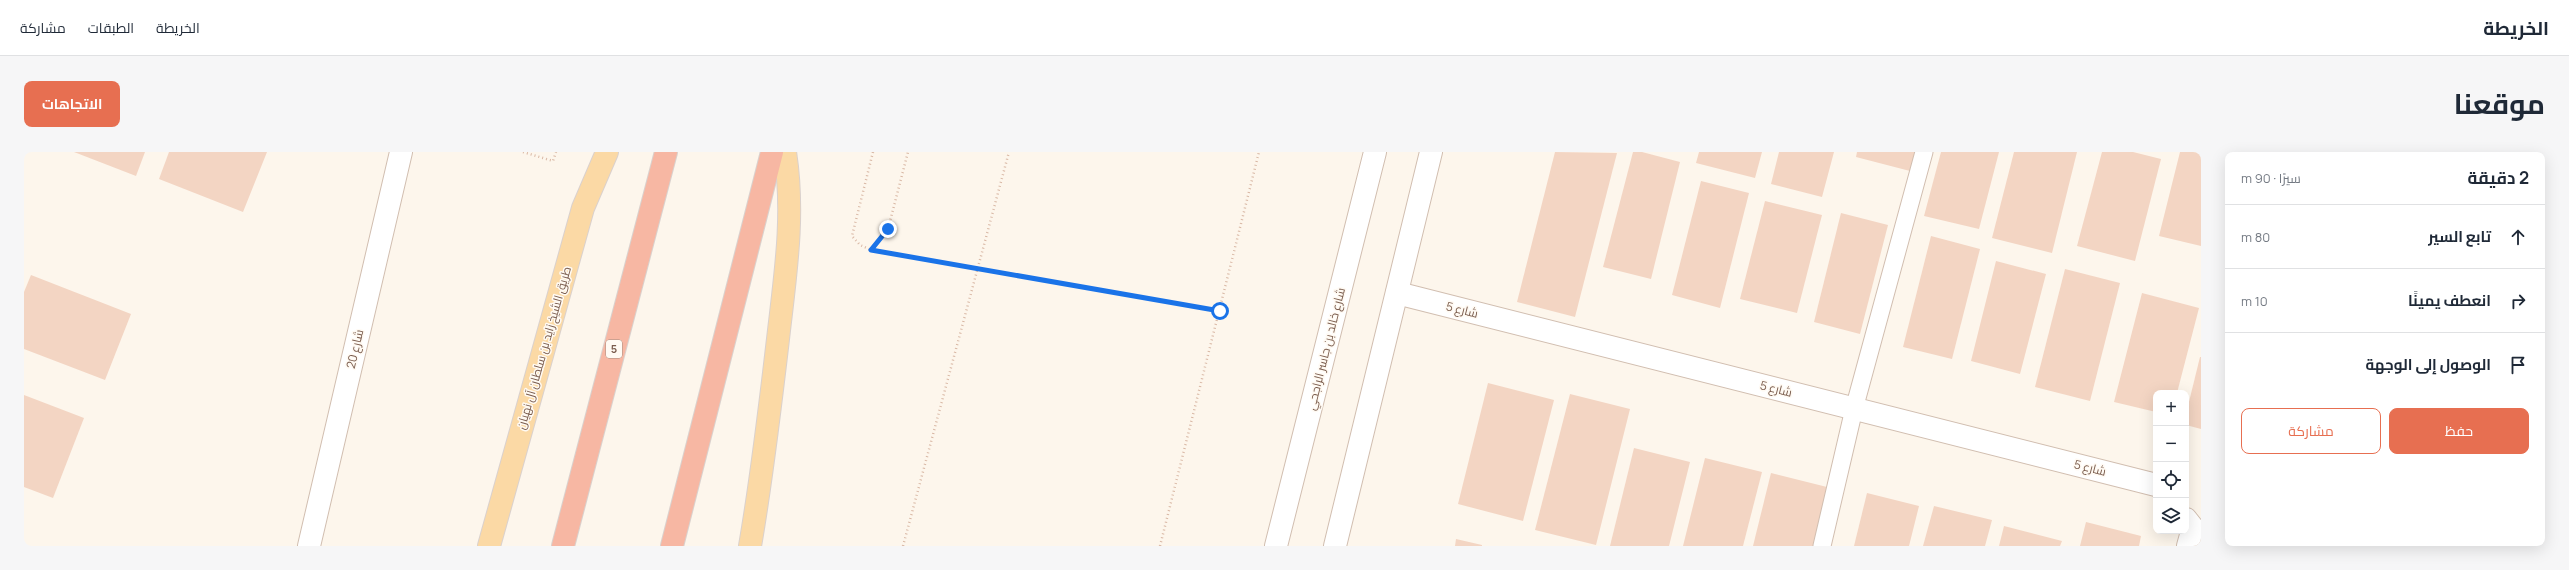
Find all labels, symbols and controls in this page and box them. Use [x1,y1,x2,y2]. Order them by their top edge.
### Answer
text: الخريطة [2483,15,2549,41]
text: مشاركة [20,18,66,37]
text: الطبقات [88,18,134,37]
text: الخريطة [156,18,200,37]
button: الاتجاهات [24,81,120,127]
text: موقعنا [2454,84,2545,122]
text: 2 دقيقة [2467,166,2529,189]
text: سيرًا · 90 m [2241,169,2301,187]
route end [879,220,897,238]
text: تابع السير [2428,226,2491,247]
icon: ahead [2507,226,2529,248]
text: 80 m [2241,228,2270,246]
street label: طريق الشيخ زايد بن سلطان آل نهيان [512,264,575,431]
street label: شارع خالد بن جاسر الراجحي [1302,286,1351,412]
text: انعطف يمينًا [2408,290,2491,311]
icon: right [2507,290,2529,312]
text: 10 m [2241,292,2268,310]
street label: شارع 5 [1444,297,1480,322]
route start [1211,302,1229,320]
street label: شارع 20 [342,328,367,370]
road number: 5 [606,340,622,358]
text: الوصول إلى الوجهة [2365,354,2491,375]
icon: arrive [2507,354,2529,376]
street label: شارع 5 [1758,376,1794,401]
map controls [2153,390,2189,534]
button: + [2153,390,2189,426]
button: مشاركة [2241,408,2381,454]
button: حفظ [2389,408,2529,454]
button: − [2153,426,2189,462]
street label: شارع 5 [2072,455,2108,480]
button: locate [2153,462,2189,498]
button: layers [2153,498,2189,534]

